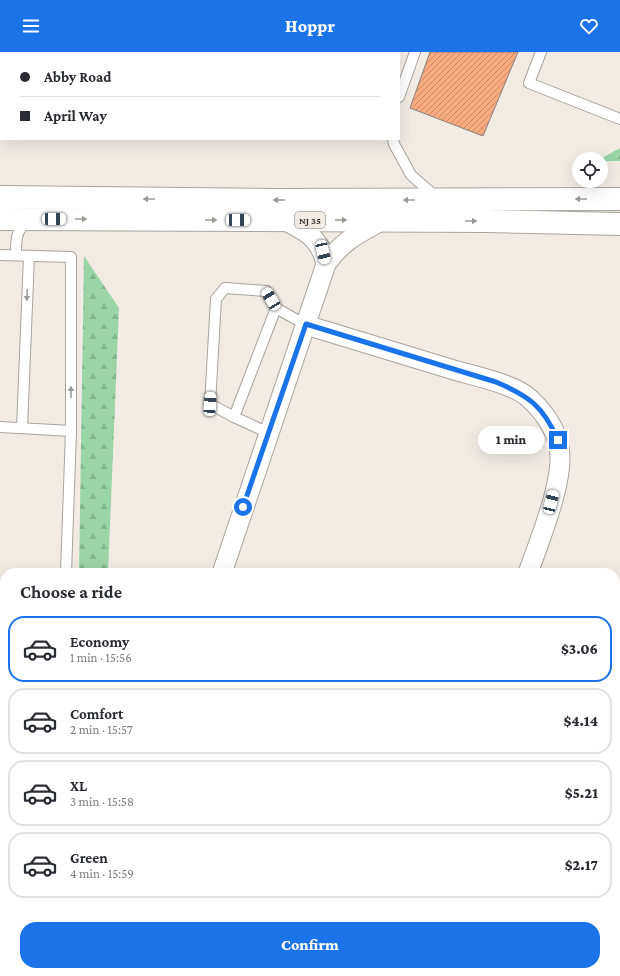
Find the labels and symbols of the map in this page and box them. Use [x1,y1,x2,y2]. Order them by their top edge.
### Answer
one-way arrow [142,196,155,202]
one-way arrow [574,196,587,202]
one-way arrow [272,197,285,203]
one-way arrow [402,197,415,203]
road number: NJ 35 [295,212,325,228]
car [42,213,66,225]
car [226,214,250,226]
one-way arrow [75,216,88,222]
one-way arrow [205,216,217,223]
one-way arrow [335,217,348,223]
one-way arrow [465,218,478,224]
car [314,239,332,265]
car [260,286,282,312]
one-way arrow [24,289,31,301]
one-way arrow [68,385,74,398]
car [203,392,217,416]
callout: 1 min [478,426,544,454]
route end [549,431,567,449]
car [542,489,560,515]
route start [234,498,252,516]

